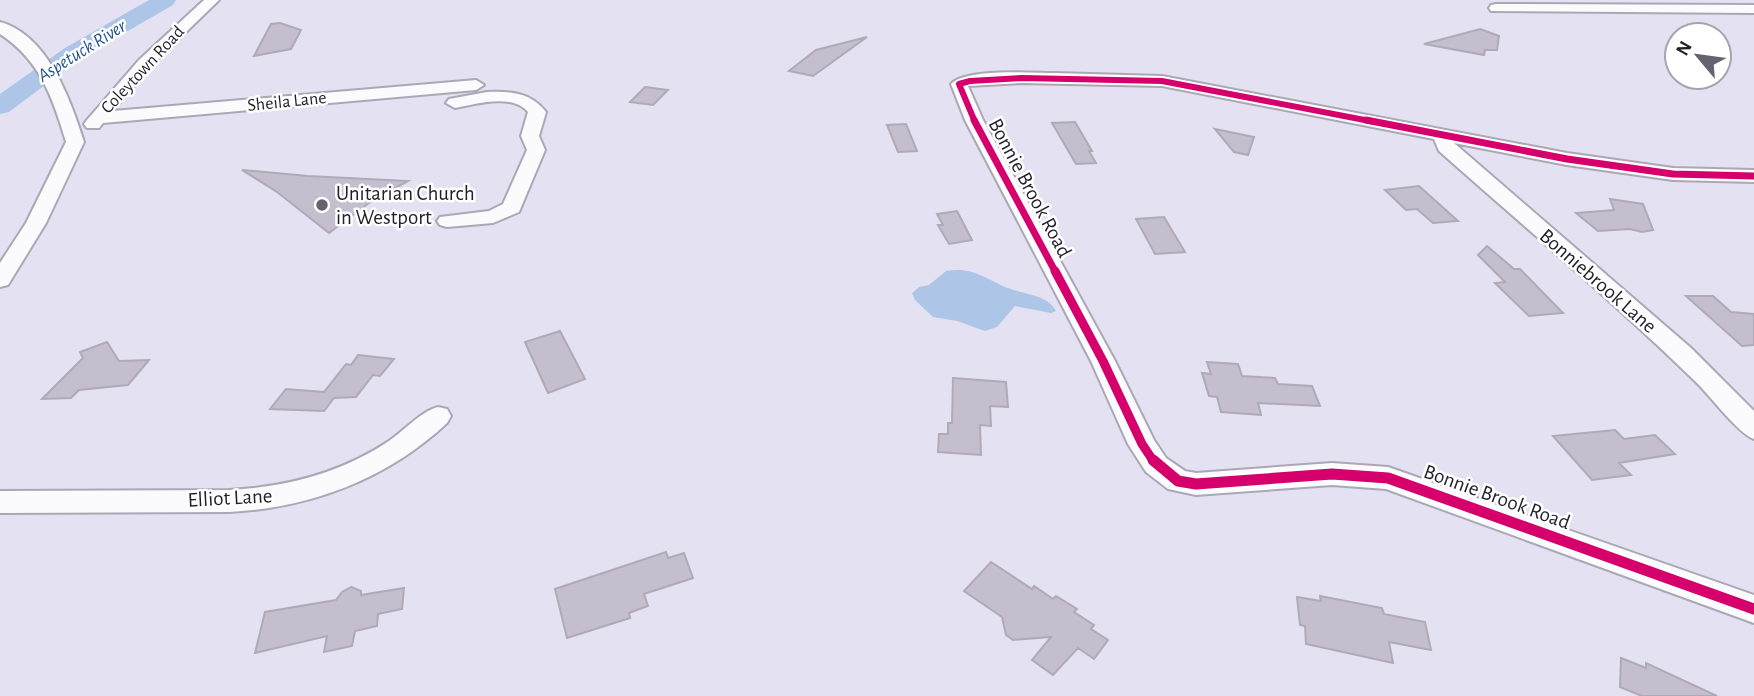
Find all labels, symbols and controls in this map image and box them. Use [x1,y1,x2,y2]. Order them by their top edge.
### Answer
water label: Aspetuck River [34,16,130,86]
north arrow [1663,21,1733,91]
street label: Coleytown Road [98,23,188,117]
text: N [1673,38,1696,59]
street label: Sheila Lane [247,89,327,115]
street label: Bonnie Brook Road [985,115,1076,261]
place label: Unitarian Church in Westport [336,183,475,228]
marker: Unitarian Church in Westport [314,197,330,213]
street label: Bonniebrook Lane [1536,225,1660,337]
street label: Bonnie Brook Road [1421,461,1573,533]
street label: Elliot Lane [187,485,273,511]

